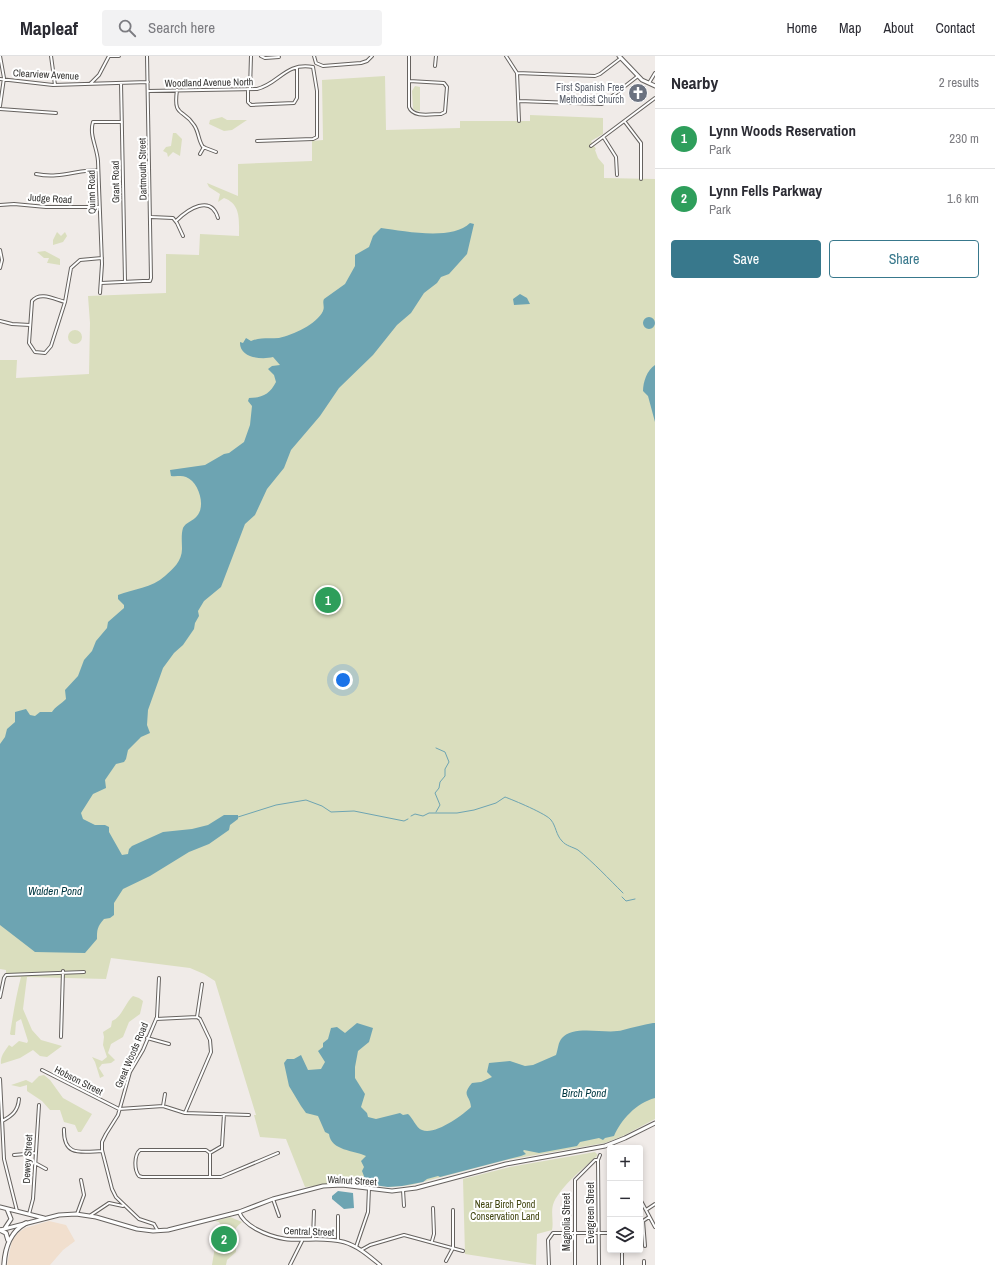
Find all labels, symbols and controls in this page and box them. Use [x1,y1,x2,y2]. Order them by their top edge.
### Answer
search box [102,10,382,46]
text: Mapleaf [20,15,78,41]
icon: search [116,17,138,39]
text: Search here [148,17,215,38]
text: Home [786,19,817,37]
text: Map [839,19,861,37]
text: About [883,19,913,37]
text: Contact [935,19,975,37]
street label: Clearview Avenue [13,66,80,83]
text: Nearby [671,71,718,94]
text: 2 results [939,74,979,91]
street label: Woodland Avenue North [165,75,253,90]
place label: First Spanish Free Methodist Church [556,81,624,106]
church icon: First Spanish Free Methodist Church [627,82,649,104]
text: Lynn Woods Reservation [709,120,856,141]
text: 1 [681,130,687,147]
text: 230 m [949,130,979,147]
street label: Dartmouth Street [135,137,150,200]
text: Park [709,141,731,158]
street label: Grant Road [109,161,122,203]
street label: Quinn Road [85,170,98,214]
text: Lynn Fells Parkway [709,180,822,201]
text: 2 [681,190,687,207]
text: 1.6 km [947,190,979,207]
street label: Judge Road [28,191,72,206]
text: Park [709,201,731,218]
button: Save [671,240,821,278]
button: Share [829,240,979,278]
pin: 1 [315,585,341,615]
your location [333,670,353,690]
water label: Walden Pond [28,884,83,898]
street label: Great Woods Road [112,1020,151,1090]
street label: Hobson Street [52,1063,106,1098]
water label: Birch Pond [562,1086,607,1100]
street label: Dewey Street [20,1133,35,1184]
map controls [607,1145,643,1253]
button: + [607,1145,643,1181]
street label: Walnut Street [327,1173,378,1188]
street label: Evergreen Street [584,1181,597,1244]
button: − [607,1181,643,1217]
street label: Magnolia Street [560,1192,573,1251]
park label: Near Birch Pond Conservation Land [470,1198,540,1223]
button: layers [607,1217,643,1253]
pin: 2 [211,1224,237,1254]
street label: Central Street [283,1224,335,1239]

